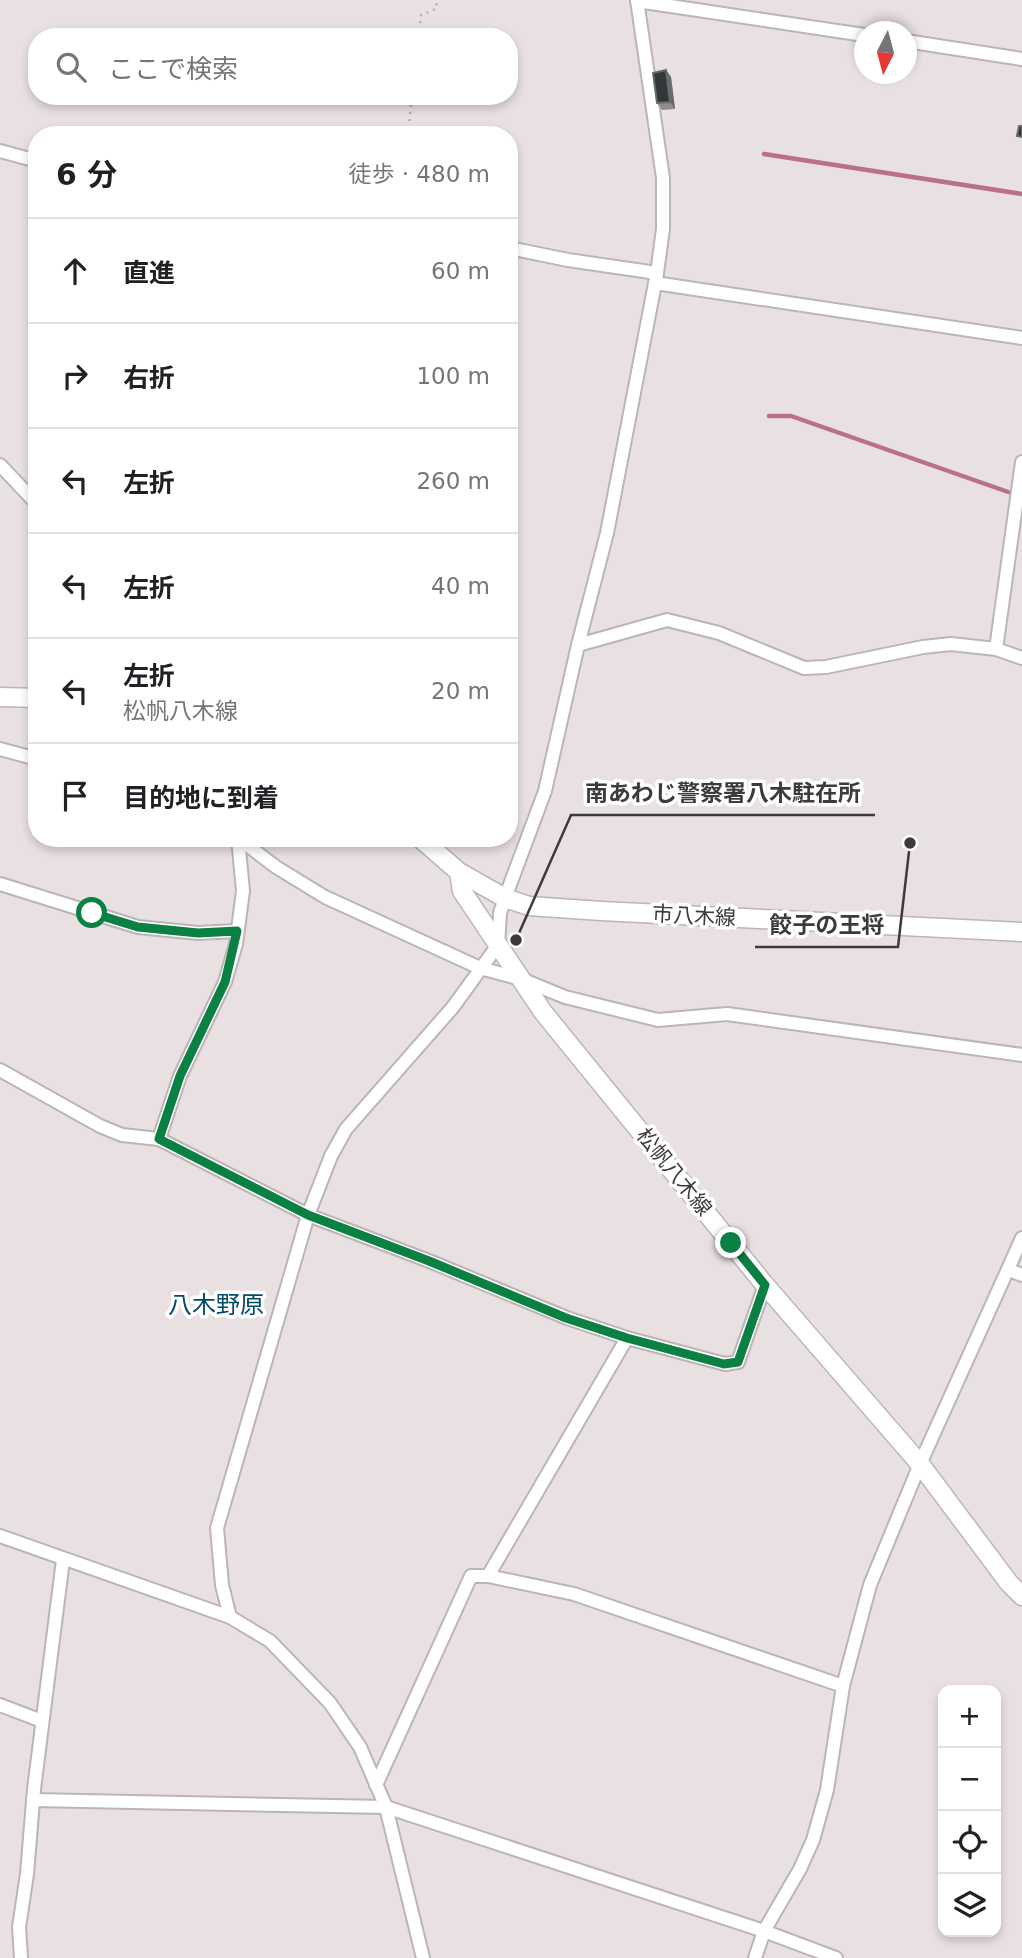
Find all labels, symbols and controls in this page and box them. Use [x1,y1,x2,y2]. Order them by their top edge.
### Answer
north arrow [854,21,917,84]
search box [28,28,518,105]
icon: search [52,48,90,86]
text: ここで検索 [108,54,238,84]
text: 6 分 [56,157,117,192]
text: 徒歩 · 480 m [348,161,490,187]
icon: ahead [56,252,94,290]
text: 直進 [123,258,175,288]
text: 60 m [431,258,490,284]
icon: right [56,357,94,395]
text: 右折 [123,363,175,393]
text: 100 m [416,363,490,389]
icon: left [56,462,94,500]
text: 左折 [123,468,175,498]
text: 260 m [416,468,490,494]
icon: left [56,567,94,605]
text: 左折 [123,573,175,603]
text: 40 m [431,573,490,599]
text: 左折 [123,661,175,691]
icon: left [56,672,94,710]
text: 20 m [431,678,490,704]
text: 松帆八木線 [123,698,238,724]
callout: 南あわじ警察署八木駐在所 [571,771,875,815]
icon: arrive [56,777,94,815]
text: 南あわじ警察署八木駐在所 [585,780,861,806]
text: 目的地に到着 [123,783,279,813]
route start [76,897,107,928]
street label: 市八木線 [651,902,737,930]
callout: 餃子の王将 [755,903,898,947]
text: 餃子の王将 [770,912,885,938]
street label: 松帆八木線 [632,1124,716,1220]
route end [715,1227,746,1258]
district label: 八木野原 [168,1291,264,1319]
map controls [938,1685,1001,1937]
button: + [938,1685,1001,1748]
button: − [938,1748,1001,1811]
button: locate [938,1811,1001,1874]
button: layers [938,1874,1001,1937]

